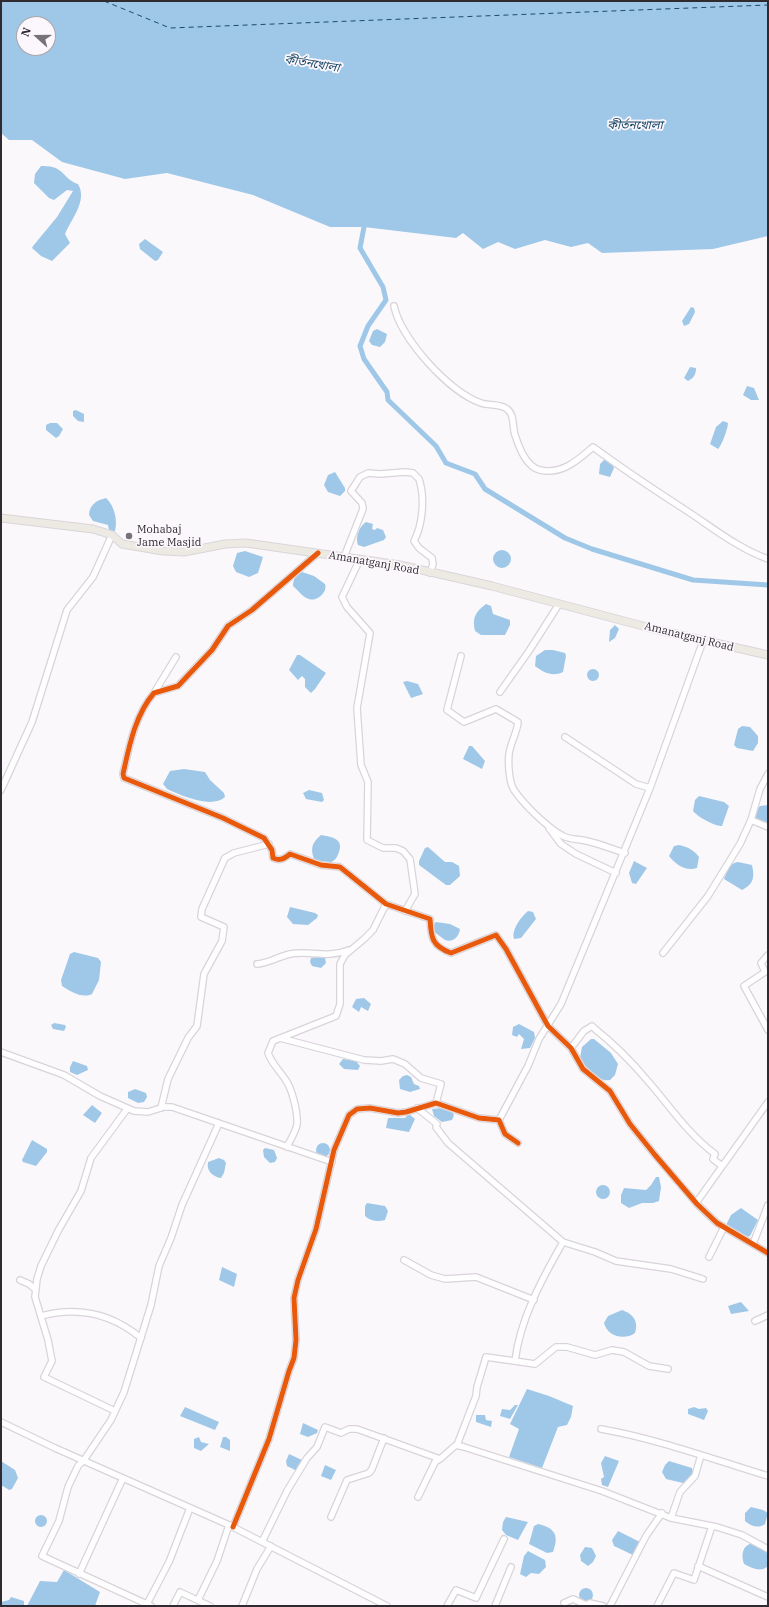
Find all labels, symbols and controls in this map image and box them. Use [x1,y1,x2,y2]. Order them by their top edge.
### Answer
north arrow [16,16,56,56]
text: N [18,25,34,39]
water label: কীর্তনখোলা [283,53,341,75]
water label: কীর্তনখোলা [607,119,663,133]
place label: Mohabaj Jame Masjid [137,523,201,549]
marker: Mohabaj Jame Masjid [124,531,134,541]
street label: Amanatganj Road [328,549,420,577]
street label: Amanatganj Road [643,619,735,655]

